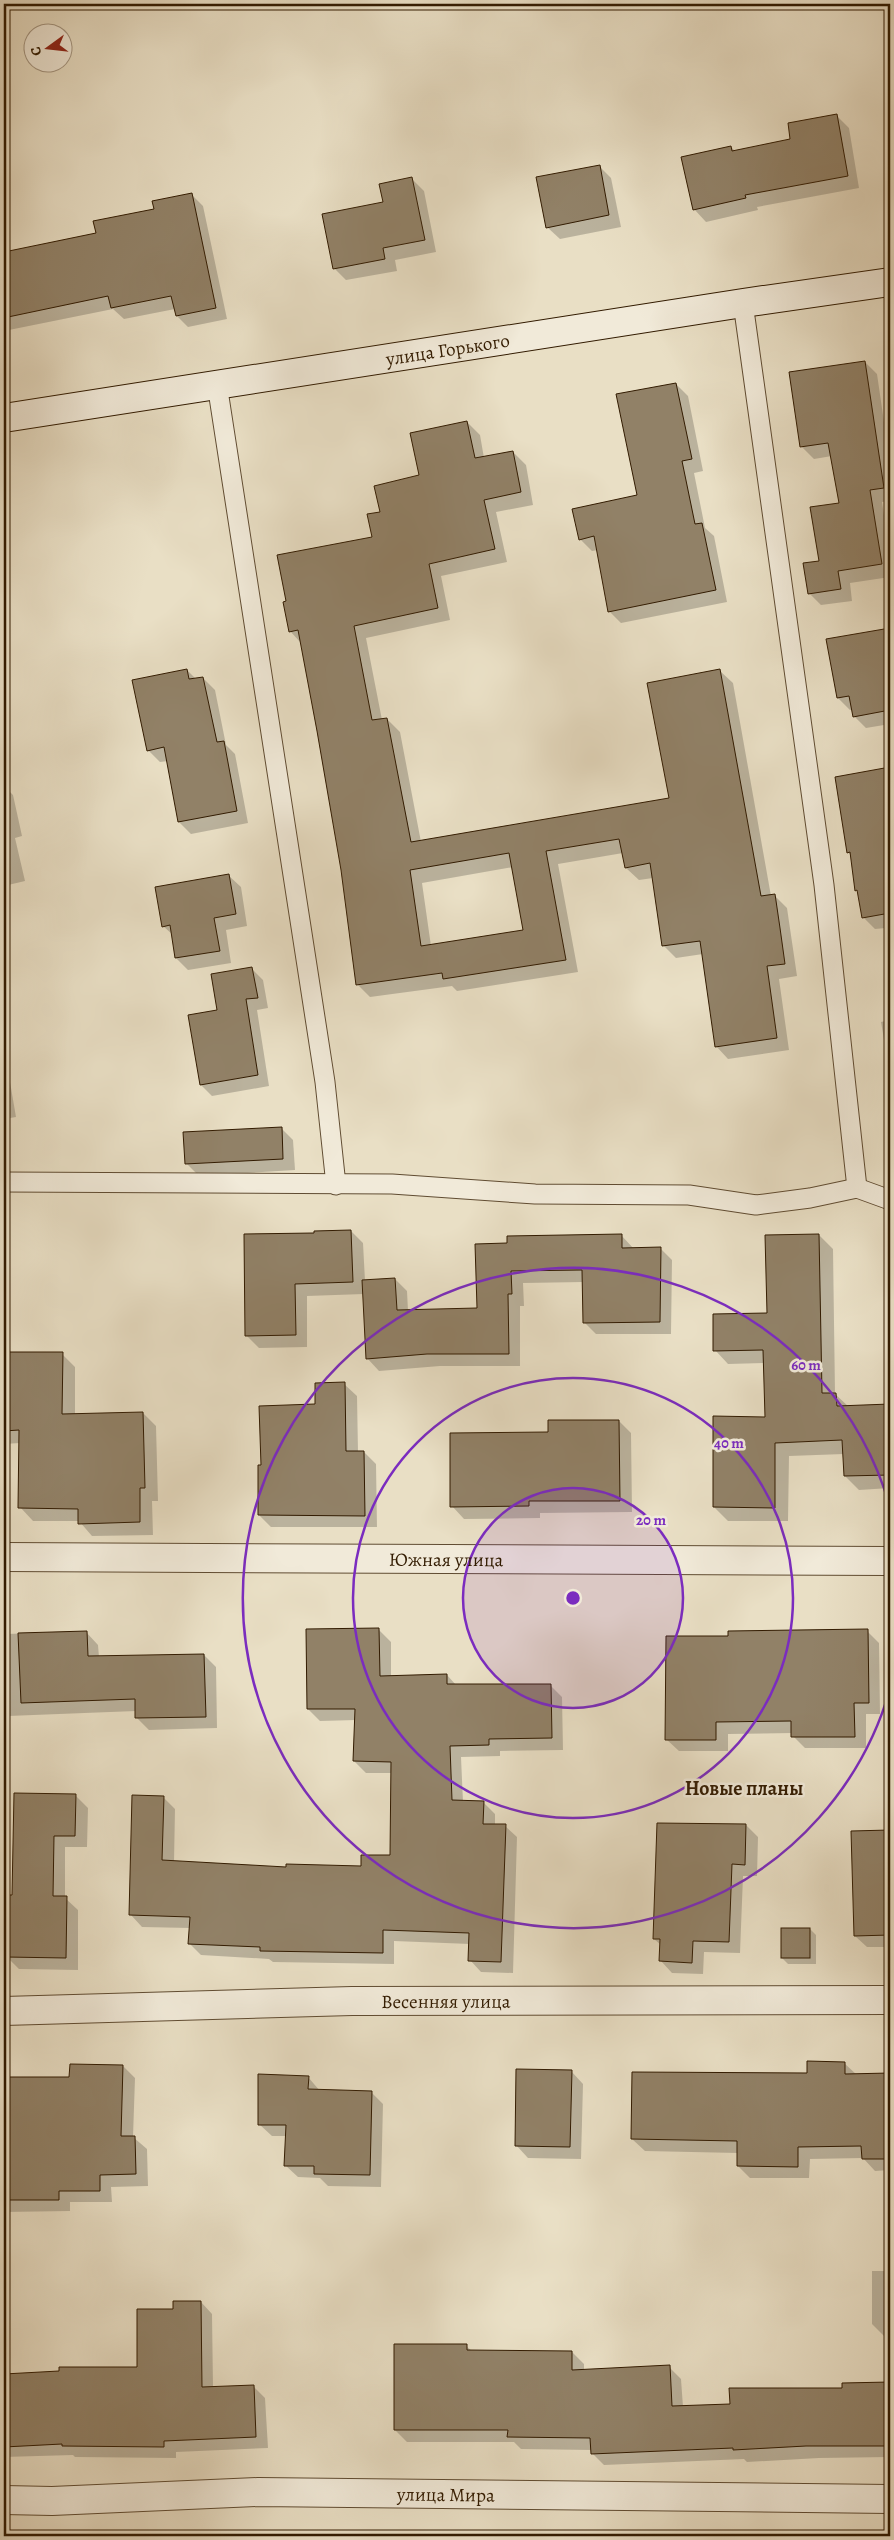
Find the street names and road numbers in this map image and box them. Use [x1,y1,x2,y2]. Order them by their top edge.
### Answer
street label: улица Горького [383,327,512,373]
street label: Южная улица [389,1547,504,1573]
street label: Весенняя улица [381,1989,511,2015]
street label: улица Мира [396,2482,495,2509]

